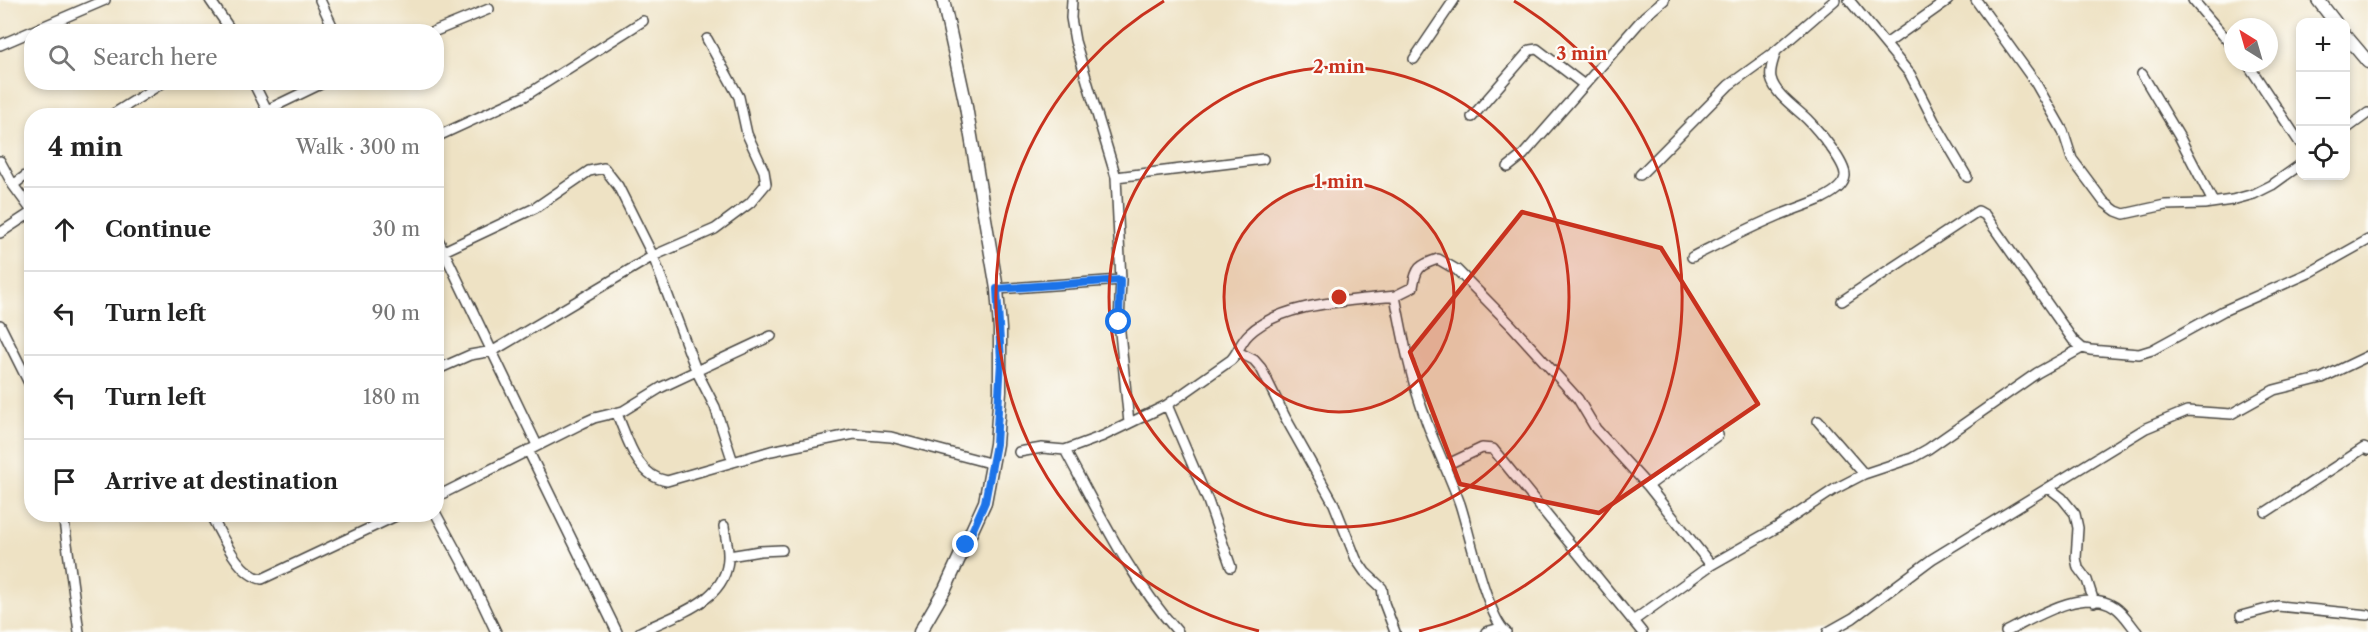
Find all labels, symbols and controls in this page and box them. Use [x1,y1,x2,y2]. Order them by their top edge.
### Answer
north arrow [2224,18,2278,72]
map controls [2296,18,2350,180]
button: + [2296,18,2350,72]
search box [24,24,444,90]
icon: search [45,41,78,74]
text: 3 min [1556,43,1608,65]
text: Search here [93,44,218,71]
text: 2 min [1313,56,1366,78]
button: − [2296,72,2350,126]
button: locate [2296,126,2350,180]
text: 4 min [48,131,123,163]
text: Walk · 300 m [296,135,420,159]
text: 1 min [1314,171,1364,193]
icon: ahead [48,213,81,246]
text: Continue [105,216,211,243]
text: 30 m [372,217,420,241]
centre of rings [1329,287,1349,307]
icon: left [48,297,81,330]
text: Turn left [105,300,206,327]
text: 90 m [372,301,420,325]
route start [1105,308,1131,334]
icon: left [48,381,81,414]
text: Turn left [105,384,206,411]
text: 180 m [363,385,420,409]
icon: arrive [48,465,81,498]
text: Arrive at destination [105,468,338,495]
route end [952,531,978,557]

